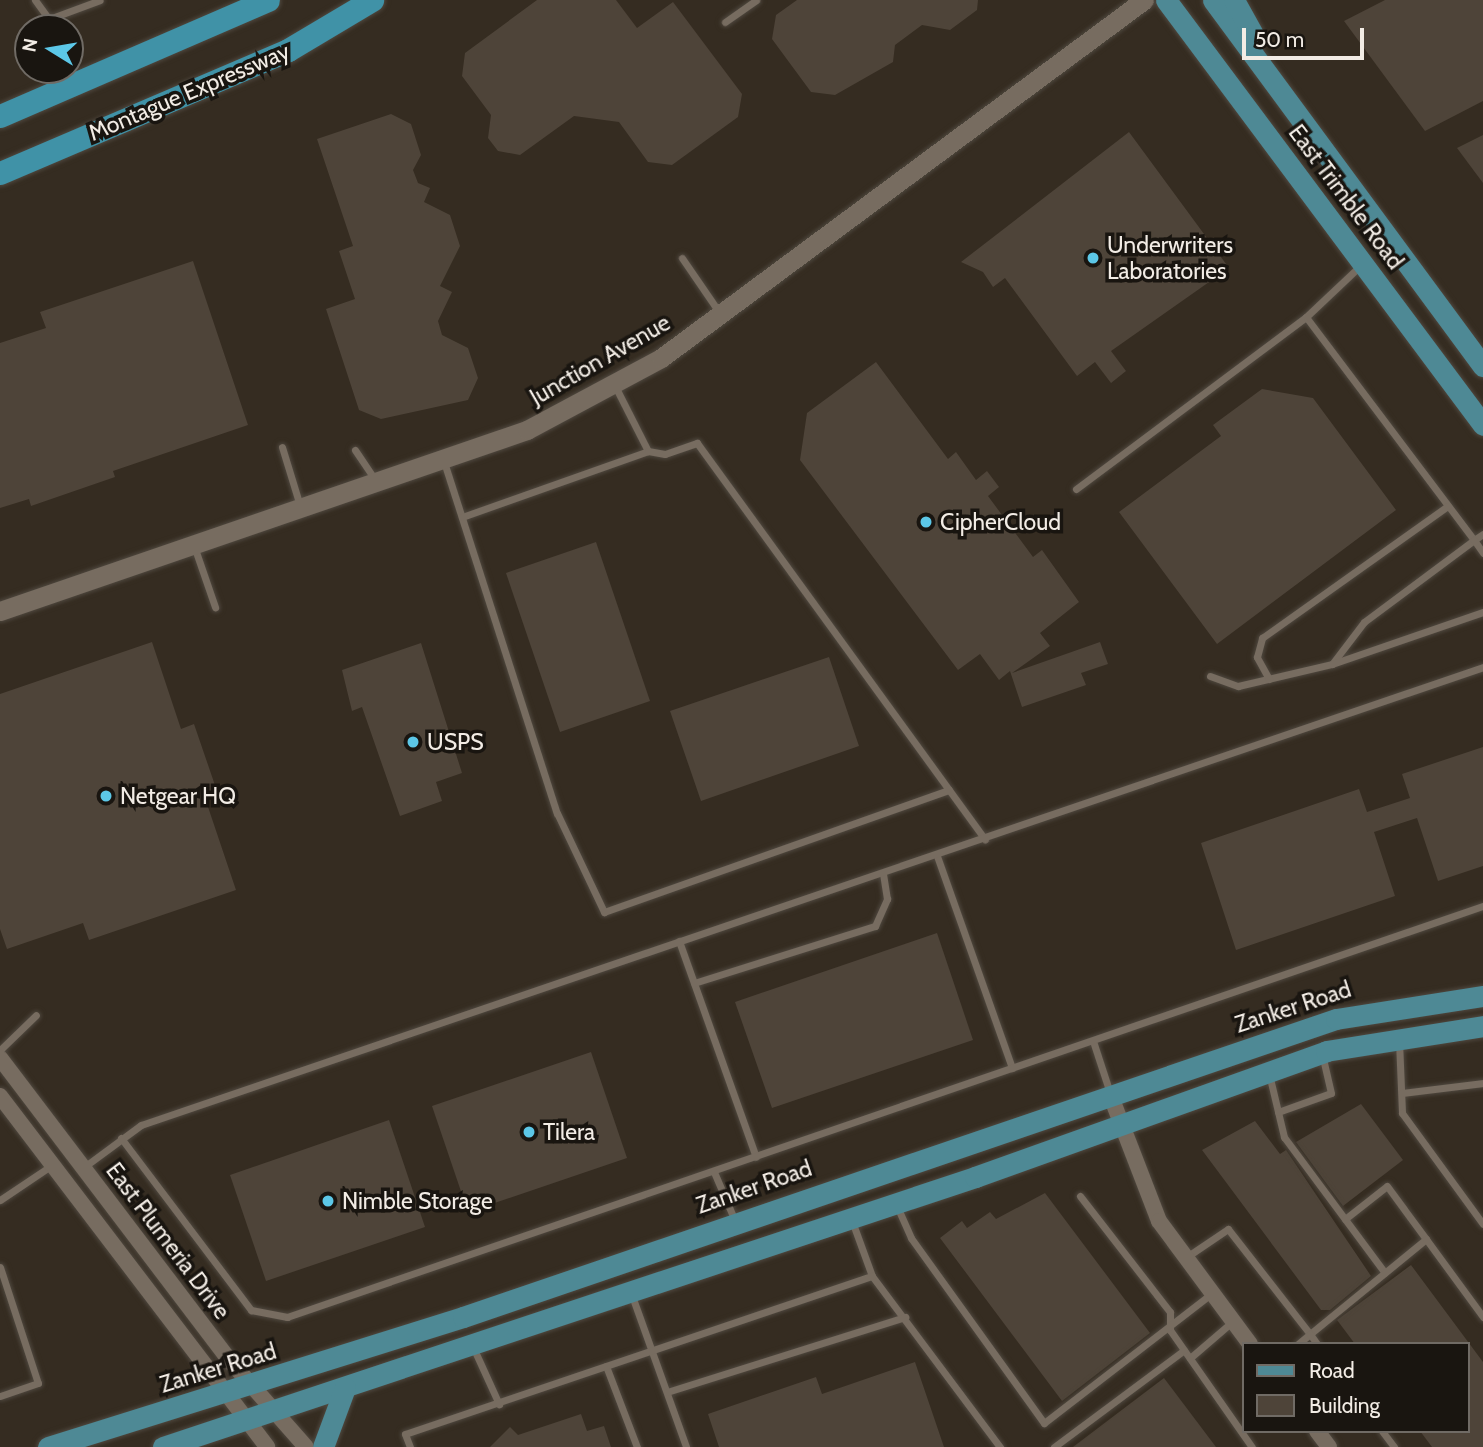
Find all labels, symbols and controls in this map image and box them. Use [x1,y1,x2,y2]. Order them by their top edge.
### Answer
north arrow [14,14,84,84]
scale bar [1245,14,1368,58]
text: 50 m [1255,27,1304,52]
text: N [17,36,42,54]
street label: Montague Expressway [84,37,294,147]
street label: East Trimble Road [1283,119,1409,275]
place label: Underwriters Laboratories [1107,231,1233,285]
marker: Underwriters Laboratories [1085,250,1101,266]
street label: Junction Avenue [525,309,675,411]
place label: CipherCloud [940,508,1061,536]
marker: CipherCloud [918,514,934,530]
place label: USPS [427,728,484,756]
marker: USPS [405,734,421,750]
place label: Netgear HQ [120,782,236,810]
marker: Netgear HQ [98,788,114,804]
street label: Zanker Road [1232,975,1354,1039]
place label: Tilera [543,1118,595,1146]
marker: Tilera [521,1124,537,1140]
street label: Zanker Road [693,1154,815,1220]
street label: East Plumeria Drive [100,1157,236,1325]
place label: Nimble Storage [342,1187,493,1215]
marker: Nimble Storage [320,1193,336,1209]
street label: Zanker Road [156,1337,280,1399]
legend [1242,1342,1469,1433]
text: Road [1309,1358,1355,1383]
text: Building [1309,1393,1380,1418]

